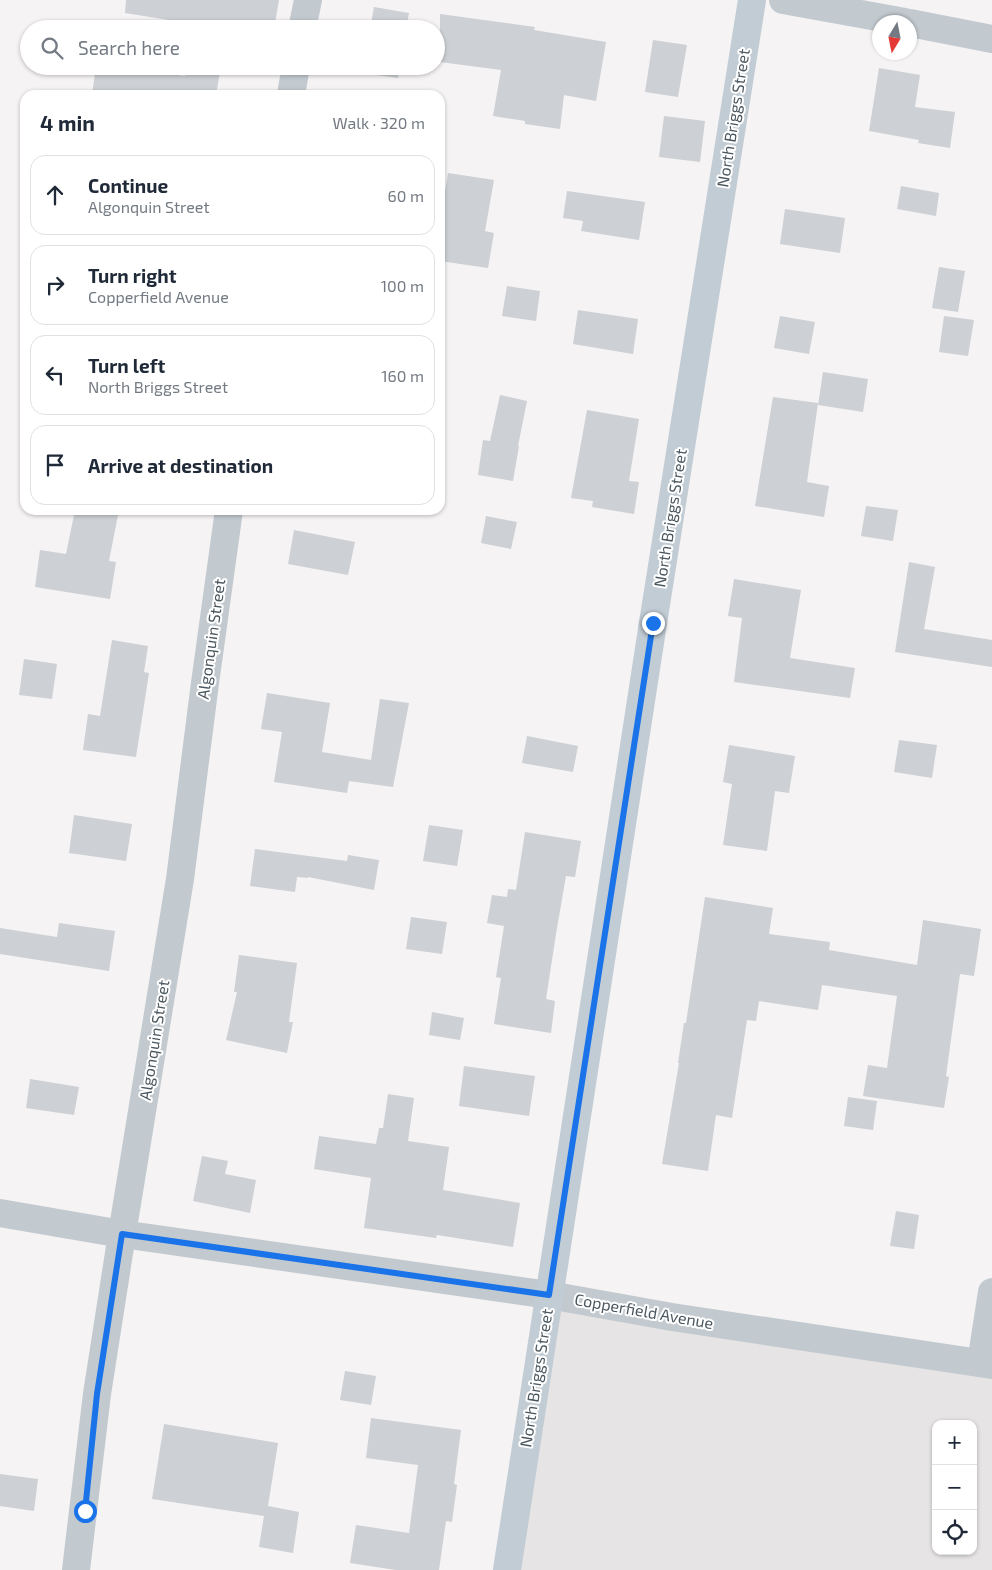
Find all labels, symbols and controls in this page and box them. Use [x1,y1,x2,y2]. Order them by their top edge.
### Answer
north arrow [872,15,917,60]
search box [20,20,445,75]
icon: search [38,34,66,62]
text: Search here [78,36,180,59]
street label: North Briggs Street [712,47,753,189]
text: 4 min [40,110,95,135]
text: Walk · 320 m [332,113,425,132]
text: Continue [88,174,168,197]
icon: ahead [41,181,69,209]
text: 60 m [388,186,424,205]
text: Algonquin Street [88,197,210,216]
text: Turn right [88,264,176,287]
icon: right [41,271,69,299]
text: 100 m [381,276,424,295]
text: Copperfield Avenue [88,287,229,306]
text: Turn left [88,354,165,377]
icon: left [41,361,69,389]
text: 160 m [381,366,424,385]
text: North Briggs Street [88,377,228,396]
street label: North Briggs Street [649,447,690,589]
icon: arrive [41,451,69,479]
text: Arrive at destination [88,454,273,477]
street label: Algonquin Street [193,577,228,700]
route end [642,612,665,635]
street label: Algonquin Street [135,978,172,1101]
street label: Copperfield Avenue [573,1289,715,1332]
street label: North Briggs Street [515,1307,556,1449]
map controls [932,1420,977,1555]
button: + [932,1420,977,1465]
button: − [932,1465,977,1510]
route start [74,1500,97,1523]
button: locate [932,1510,977,1555]

